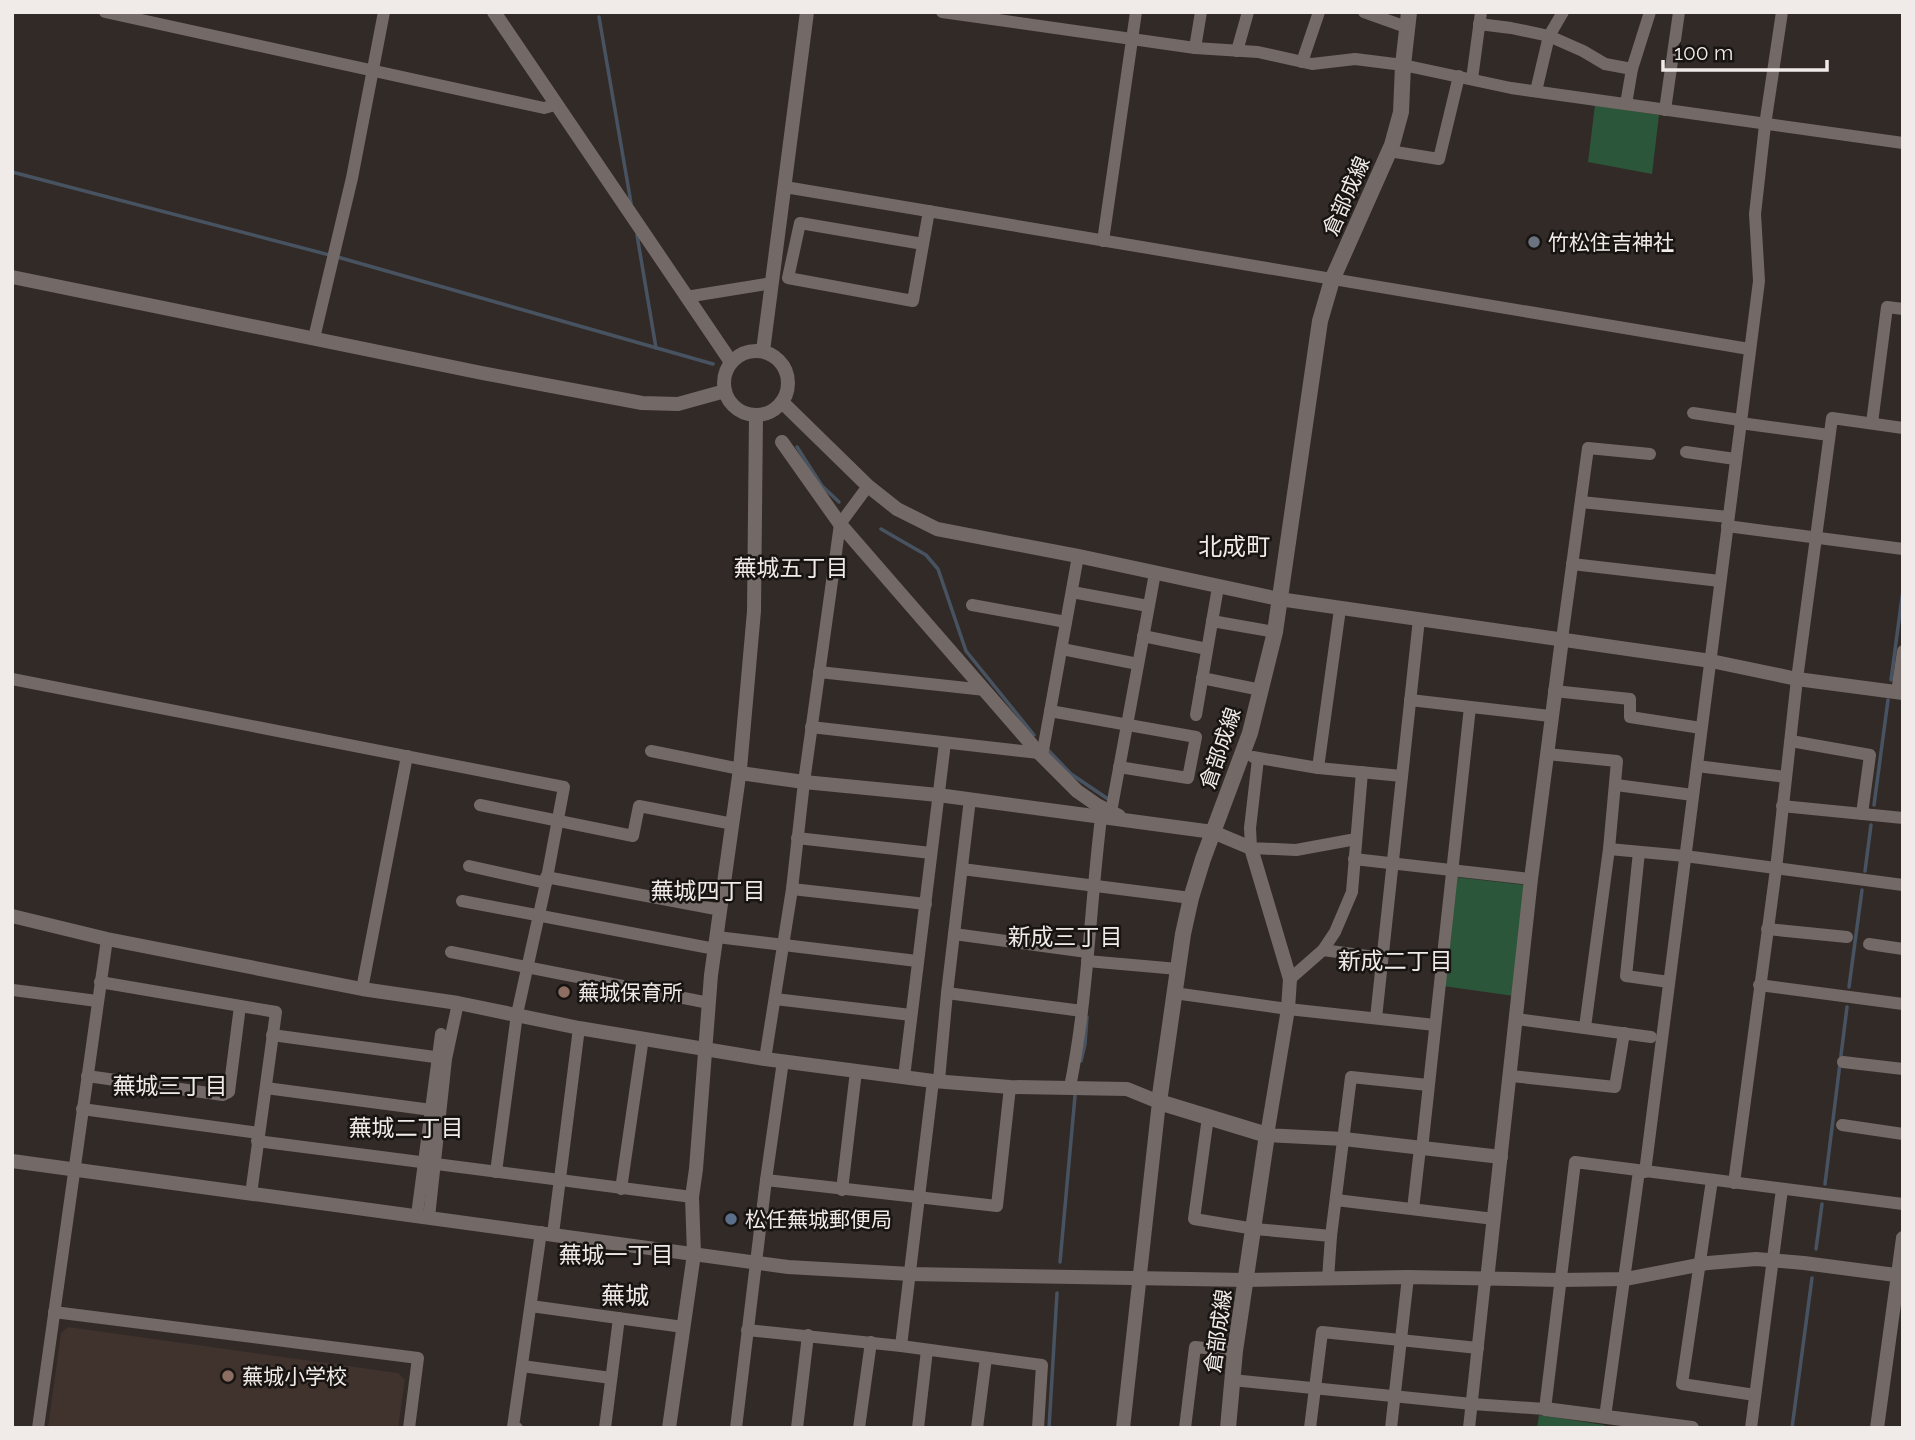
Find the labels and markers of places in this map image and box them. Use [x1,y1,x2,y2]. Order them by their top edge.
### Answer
place label: 竹松住吉神社 [1548,230,1674,255]
marker: 竹松住吉神社 [1526,234,1542,250]
place label: 蕪城保育所 [578,980,683,1005]
marker: 蕪城保育所 [556,984,572,1000]
place label: 松任蕪城郵便局 [745,1207,892,1232]
marker: 松任蕪城郵便局 [723,1211,739,1227]
place label: 蕪城小学校 [242,1364,347,1389]
marker: 蕪城小学校 [220,1368,236,1384]

